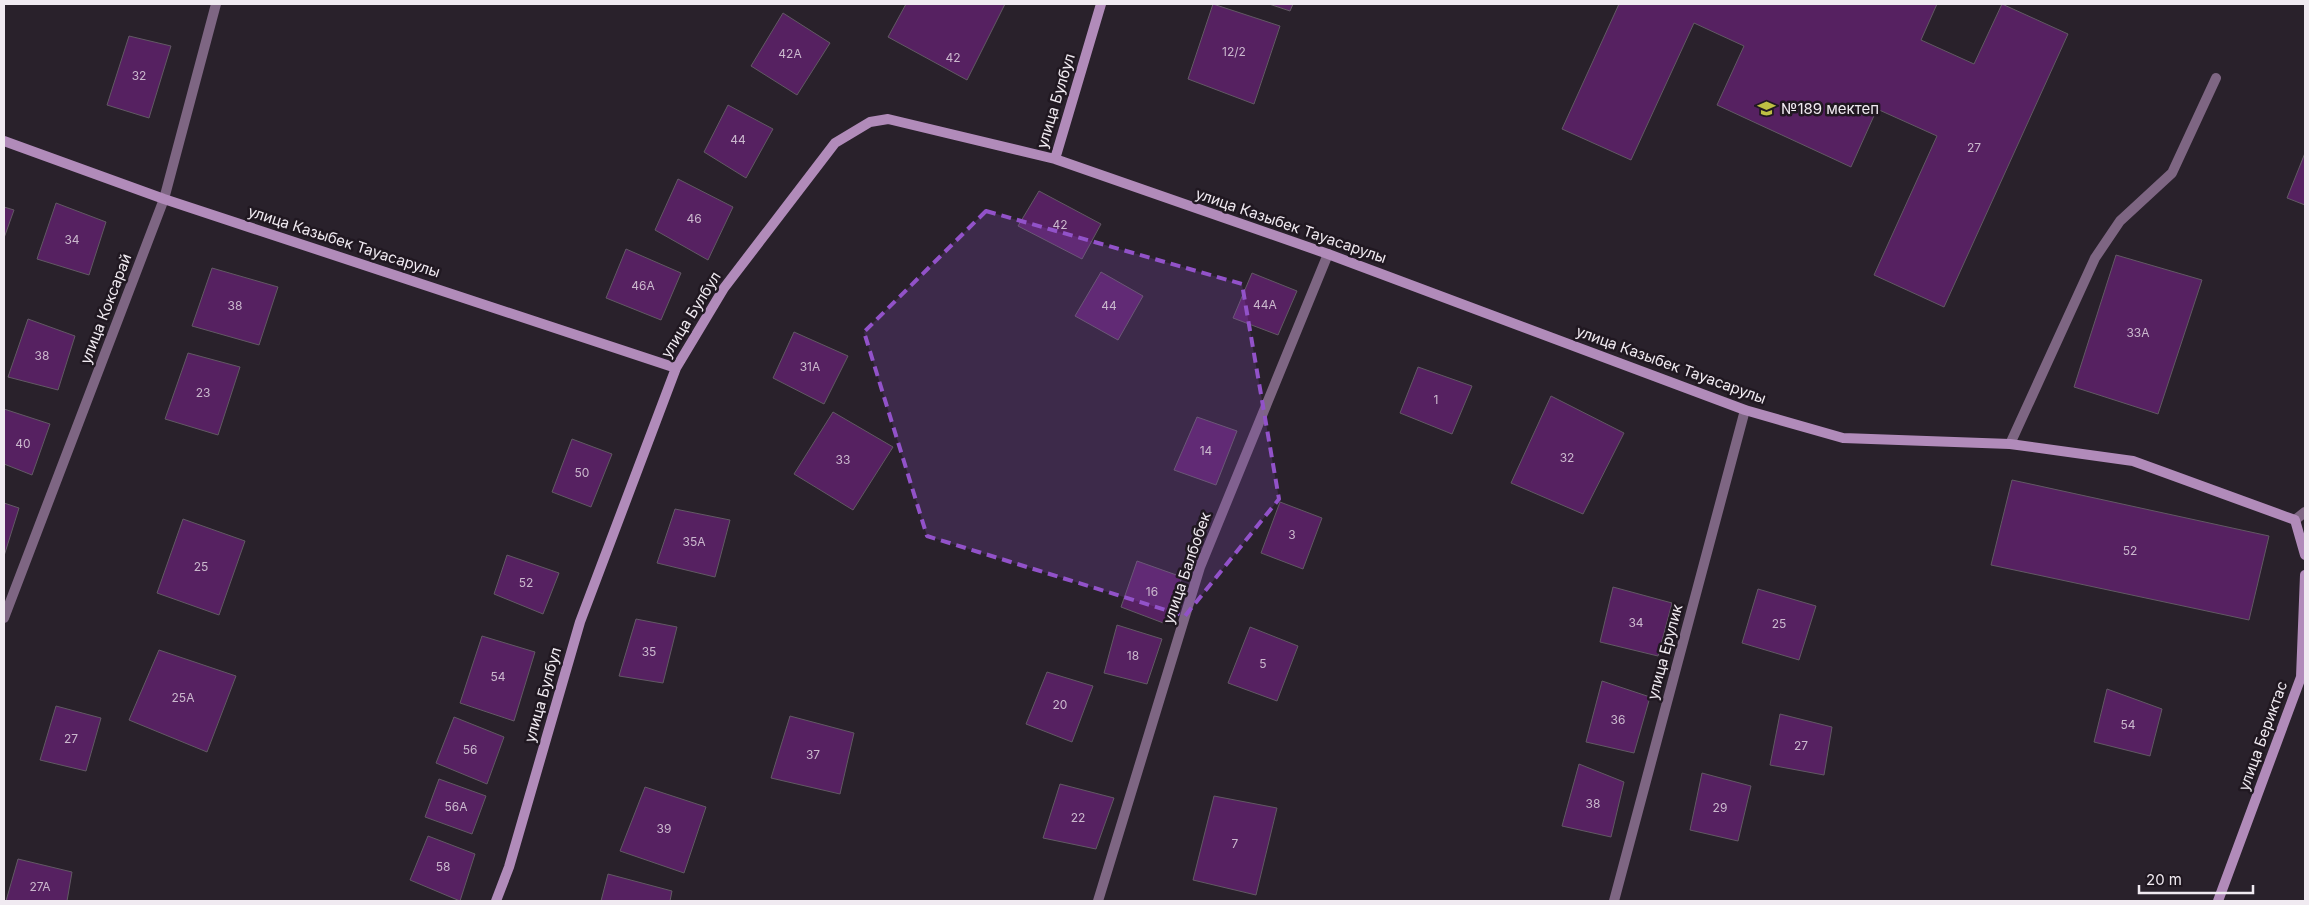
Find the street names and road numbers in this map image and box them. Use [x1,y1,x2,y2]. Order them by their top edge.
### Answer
street label: улица Булбул [1032,51,1079,151]
street label: улица Казыбек Тауасарулы [1193,184,1389,267]
street label: улица Казыбек Тауасарулы [246,201,443,282]
street label: улица Коксарай [76,251,135,367]
street label: улица Булбул [657,268,725,361]
street label: улица Казыбек Тауасарулы [1574,321,1769,408]
street label: улица Балбобек [1158,509,1215,626]
street label: улица Ерулик [1643,602,1686,702]
street label: улица Булбул [520,645,565,745]
street label: улица Бериктас [2234,678,2291,793]

